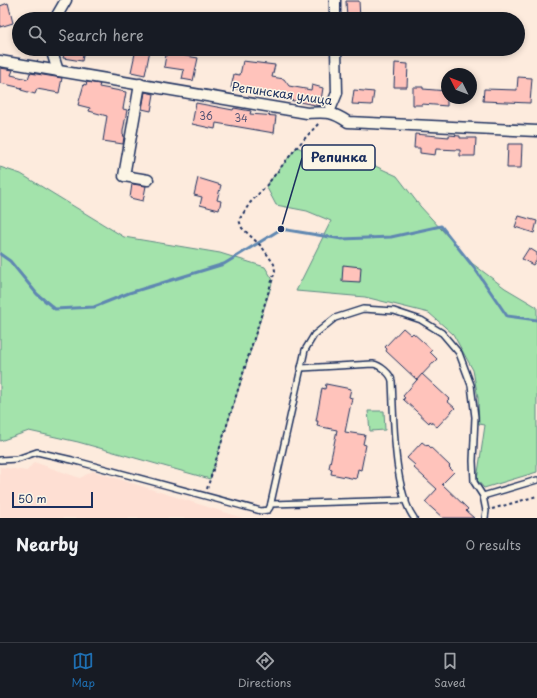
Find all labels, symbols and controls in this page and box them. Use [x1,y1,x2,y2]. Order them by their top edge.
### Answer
search box [12,12,525,56]
icon: search [26,23,48,45]
text: Search here [58,23,144,46]
north arrow [441,68,477,104]
street label: Репинская улица [231,77,334,109]
house number: 36 [199,108,213,123]
house number: 34 [234,110,248,125]
callout: Репинка [302,145,375,170]
text: Репинка [311,147,368,166]
scale bar [12,490,93,509]
text: 50 m [18,490,47,507]
text: Nearby [16,531,78,557]
text: 0 results [466,535,521,554]
tab: Map [71,650,95,691]
tab: Directions [238,650,291,691]
tab: Saved [434,650,466,691]

